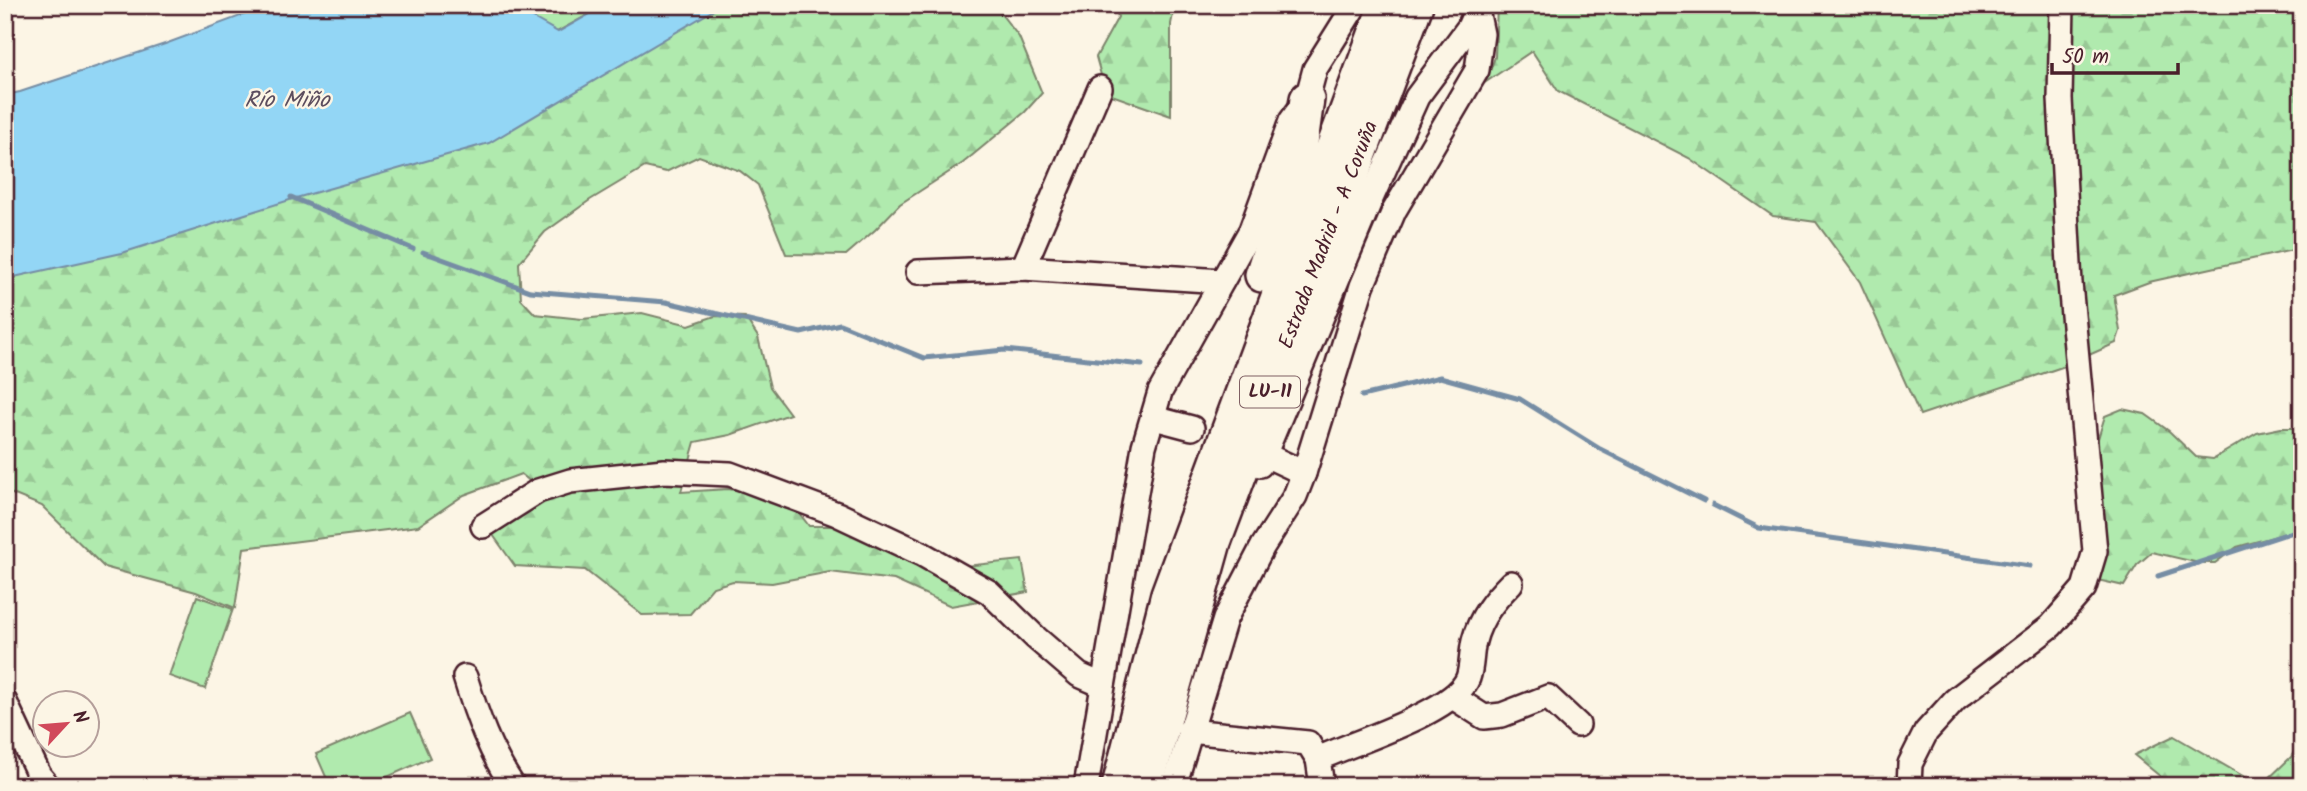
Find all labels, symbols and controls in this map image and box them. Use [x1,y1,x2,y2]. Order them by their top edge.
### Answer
scale bar [2052,32,2178,76]
text: 50 m [2062,41,2109,74]
water label: Río Miño [245,83,331,119]
street label: Estrada Madrid - A Coruña [1270,116,1388,354]
road number: LU-11 [1240,376,1300,408]
north arrow [32,690,102,760]
text: N [63,705,96,729]

